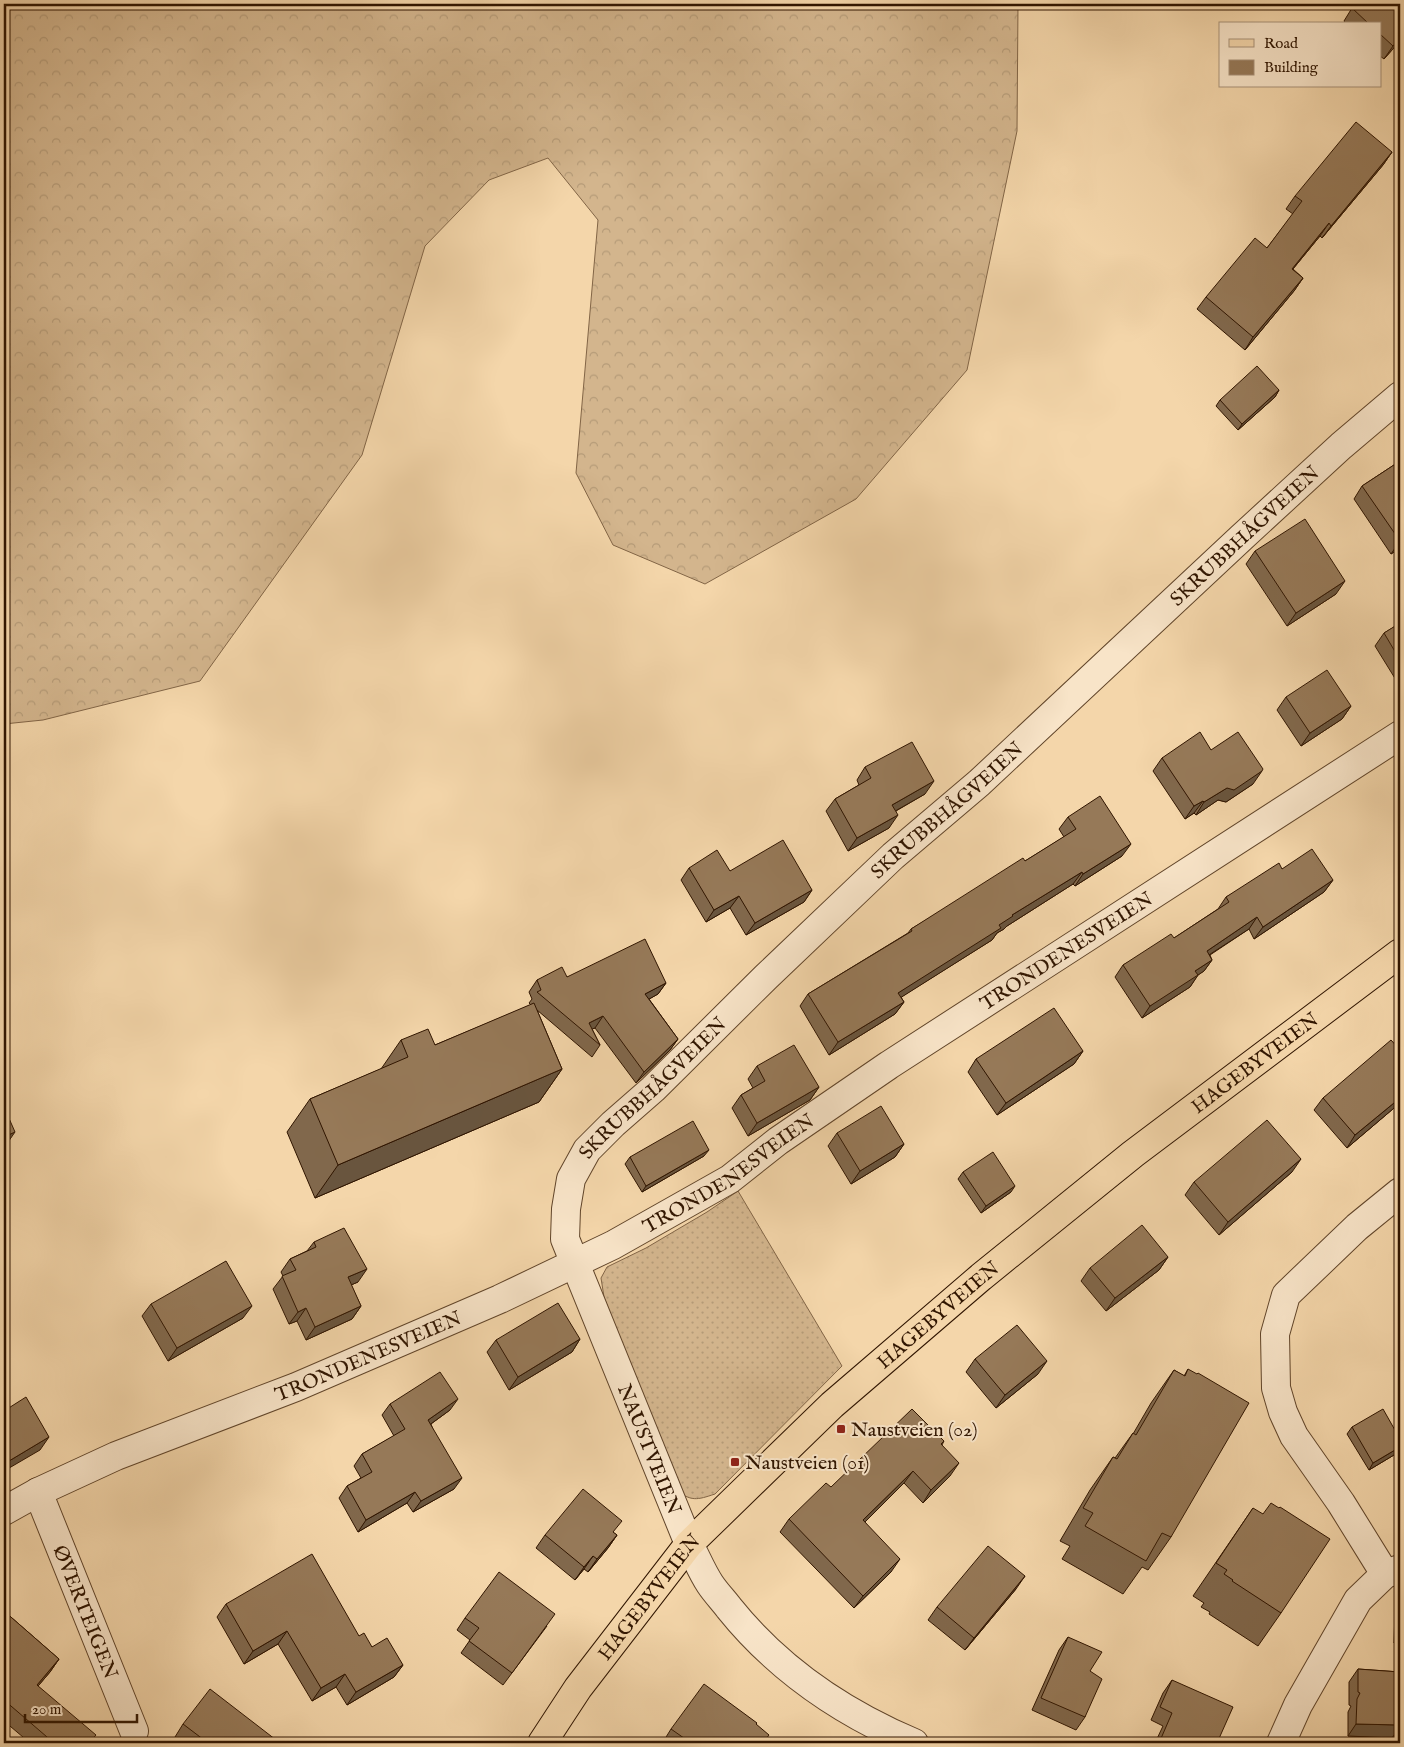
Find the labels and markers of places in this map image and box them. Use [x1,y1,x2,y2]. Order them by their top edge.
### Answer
place label: Naustveien (02) [851,1418,978,1443]
marker: Naustveien (02) [835,1423,847,1435]
place label: Naustveien (01) [745,1451,869,1476]
marker: Naustveien (01) [729,1456,741,1468]

